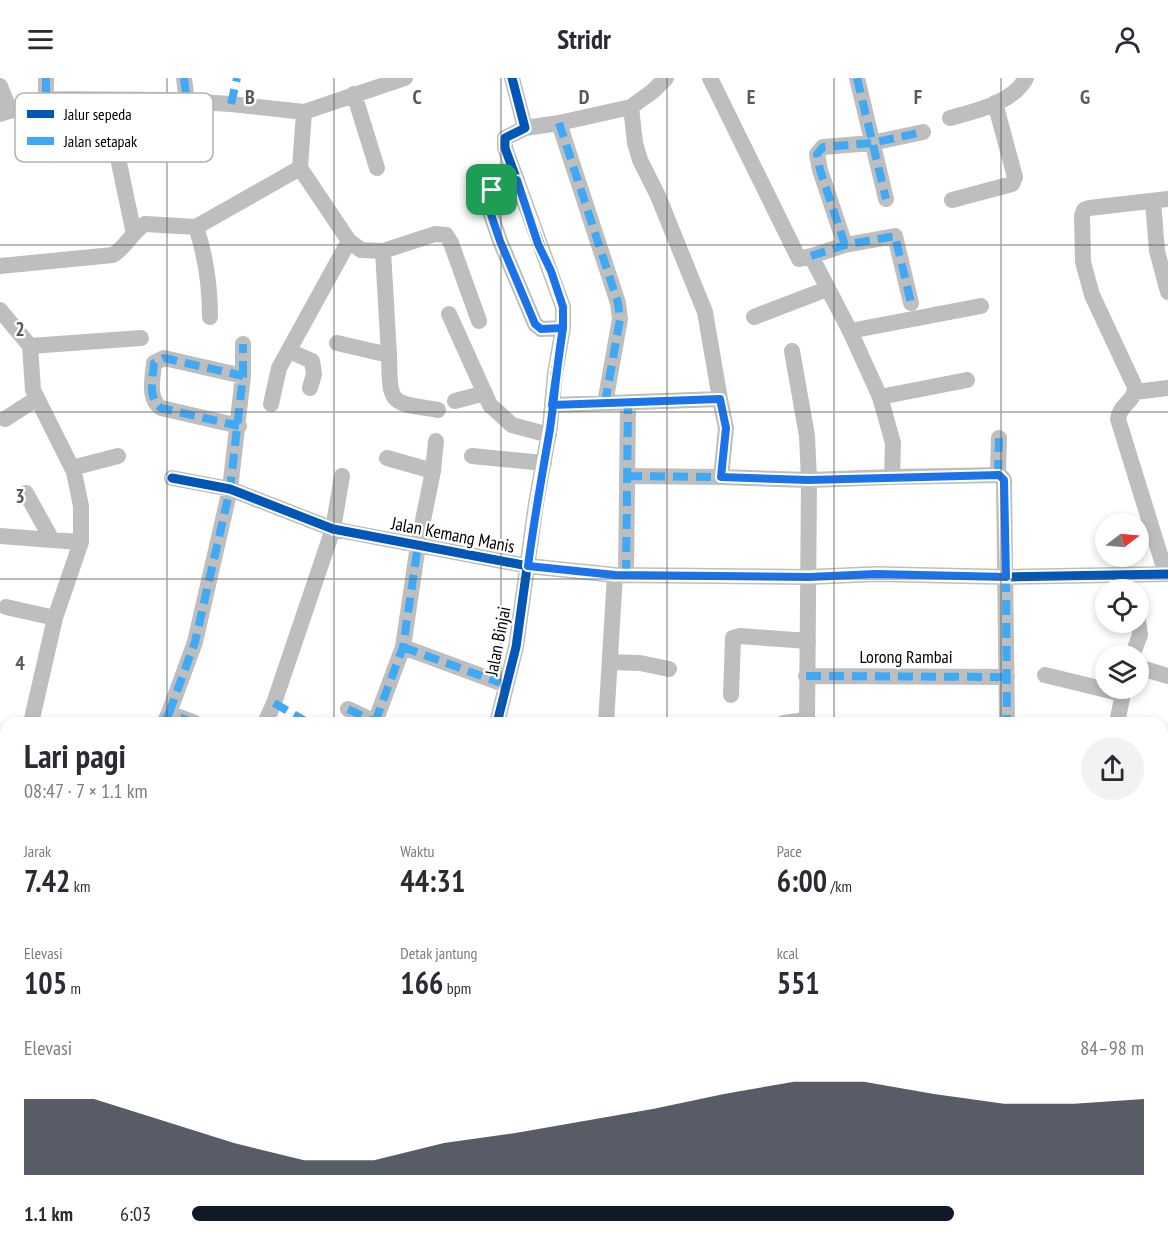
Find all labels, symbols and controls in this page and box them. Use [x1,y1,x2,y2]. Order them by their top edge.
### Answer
text: Stridr [557,22,611,56]
icon: menu [24,23,57,56]
icon: person [1111,23,1144,56]
text: B [245,84,255,110]
text: C [412,84,422,110]
text: D [579,84,590,110]
text: E [747,84,755,110]
text: F [914,84,922,110]
text: G [1080,84,1090,110]
legend [15,93,213,162]
text: Jalur sepeda [63,104,132,124]
text: Jalan setapak [63,131,138,151]
pin [466,164,517,215]
icon: arrive [475,173,508,206]
text: 2 [15,316,25,342]
text: 3 [15,483,25,509]
street label: Jalan Kemang Manis [388,511,517,558]
north arrow [1095,513,1149,567]
map controls [1095,513,1149,699]
button: locate [1095,579,1149,633]
street label: Jalan Binjai [479,604,515,678]
street label: Lorong Rambai [859,645,953,668]
button: layers [1095,645,1149,699]
text: 4 [15,650,25,676]
text: Lari pagi [24,734,126,777]
button: share [1081,737,1144,800]
text: 08:47 · 7 × 1.1 km [24,778,148,804]
text: Jarak [24,841,51,861]
text: Waktu [400,841,435,861]
text: Pace [777,841,802,861]
text: 7.42 [24,861,70,900]
text: 44:31 [400,861,465,900]
text: 6:00 [777,861,827,900]
text: km [70,876,90,896]
text: /km [827,876,852,896]
text: Elevasi [24,943,62,963]
text: Detak jantung [400,943,478,963]
text: kcal [777,943,799,963]
text: 105 [24,963,67,1002]
text: 166 [400,963,443,1002]
text: 551 [777,963,820,1002]
text: m [67,978,81,998]
text: bpm [443,978,471,998]
text: Elevasi [24,1035,72,1061]
text: 84–98 m [1080,1035,1144,1061]
text: 1.1 km [24,1201,73,1227]
text: 6:03 [120,1201,151,1227]

